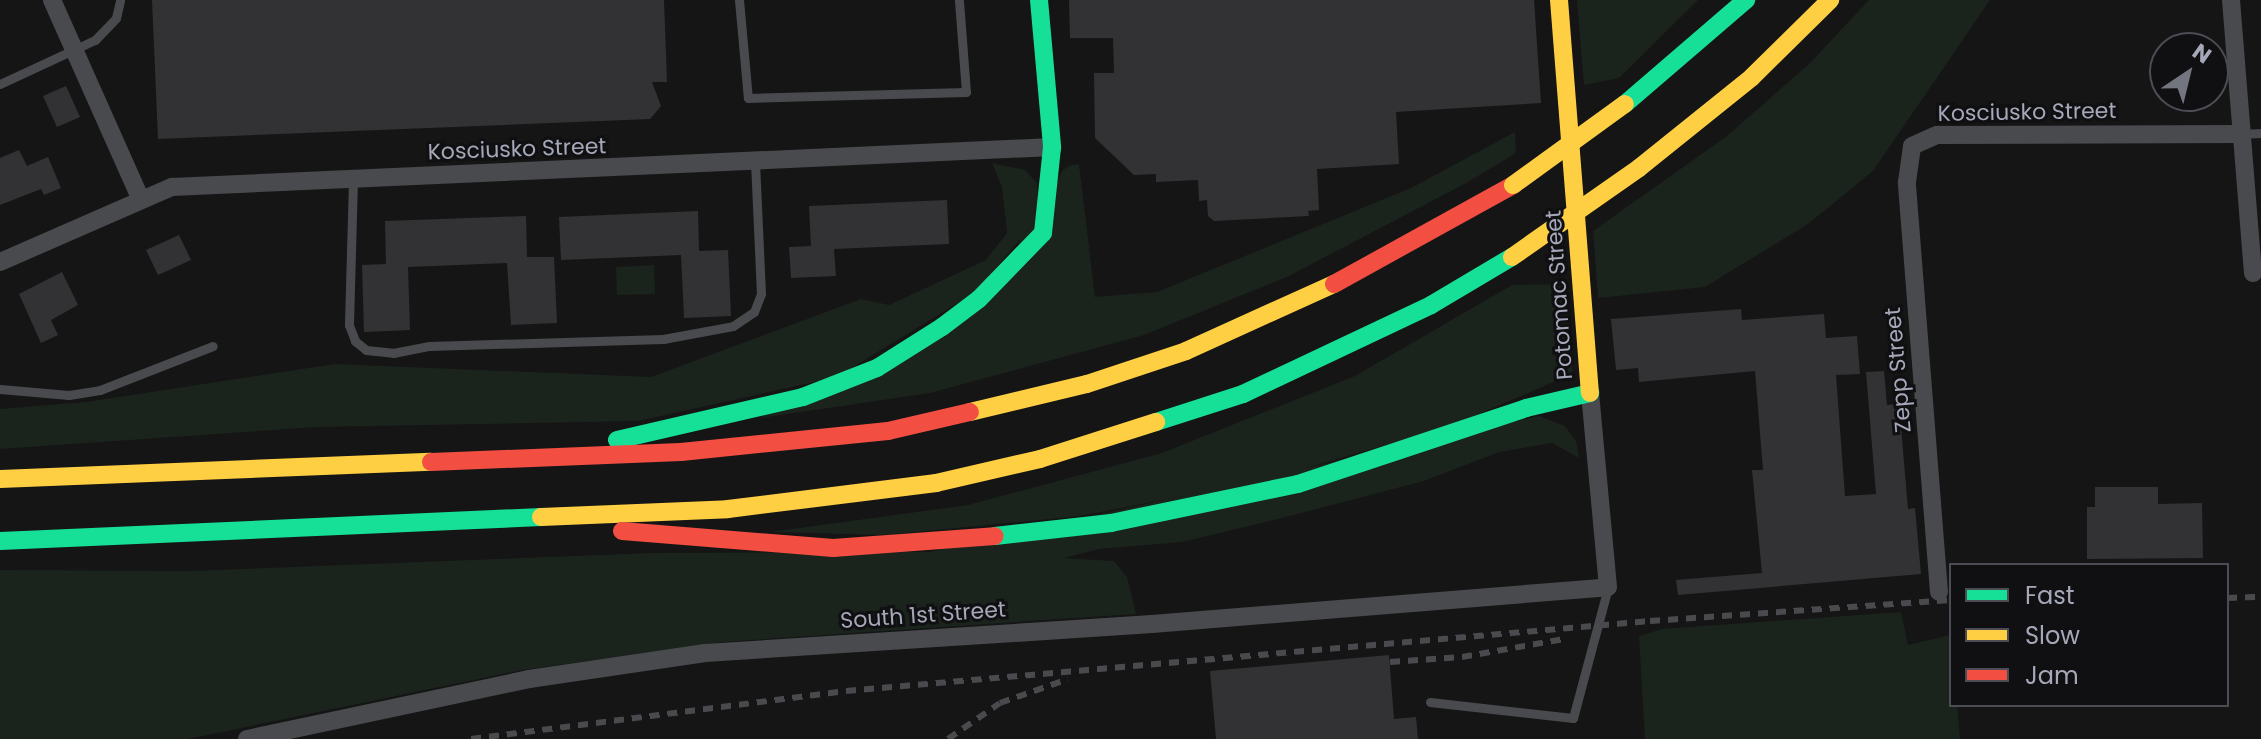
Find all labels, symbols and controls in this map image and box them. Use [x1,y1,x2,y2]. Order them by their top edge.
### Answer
north arrow [2149,32,2229,112]
text: N [2186,36,2218,71]
street label: Kosciusko Street [1937,97,2117,127]
street label: Kosciusko Street [427,133,607,165]
street label: Potomac Street [1540,209,1578,381]
street label: Zepp Street [1879,306,1917,434]
legend [1949,563,2229,707]
text: Fast [2025,579,2075,612]
street label: South 1st Street [839,596,1007,634]
text: Slow [2025,619,2080,652]
text: Jam [2025,659,2079,692]

